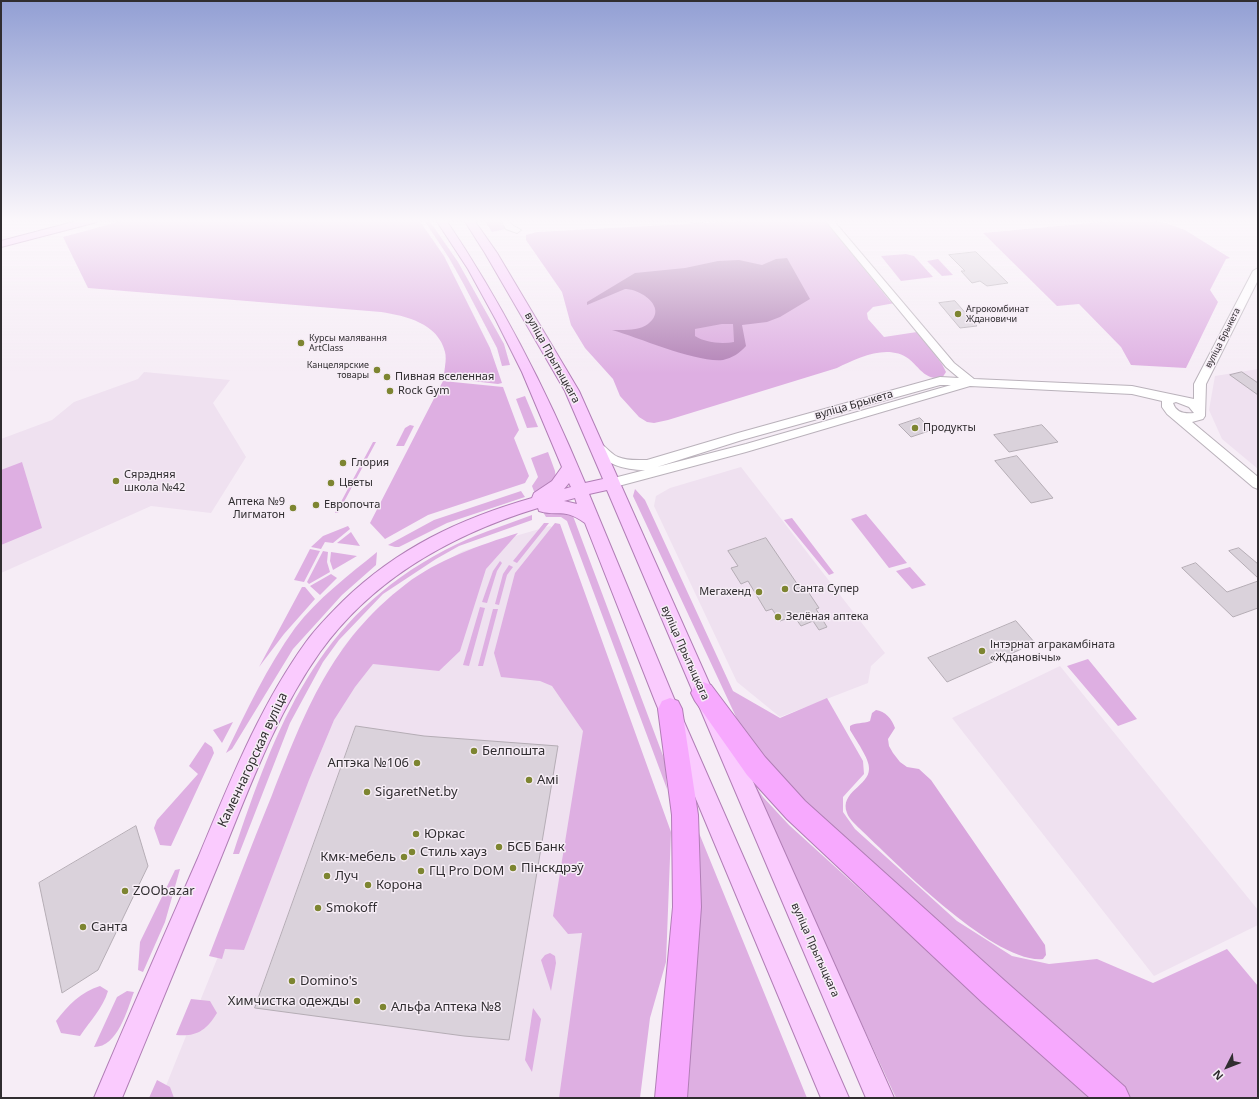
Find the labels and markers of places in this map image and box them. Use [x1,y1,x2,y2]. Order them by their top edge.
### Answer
place label: Агрокомбинат Ждановичи [966,304,1029,325]
marker: Агрокомбинат Ждановичи [953,309,963,319]
place label: Курсы малявання ArtClass [309,333,387,354]
marker: Курсы малявання ArtClass [296,338,306,348]
place label: Канцелярские товары [307,360,369,381]
marker: Канцелярские товары [372,365,382,375]
place label: Пивная вселенная [395,370,494,384]
marker: Пивная вселенная [382,372,392,382]
place label: Rock Gym [398,384,449,398]
marker: Rock Gym [385,386,395,396]
place label: Продукты [923,421,976,435]
marker: Продукты [910,423,920,433]
place label: Глория [351,456,389,470]
marker: Глория [338,458,348,468]
place label: Сярэдняя школа №42 [124,468,185,494]
marker: Сярэдняя школа №42 [111,476,121,486]
place label: Цветы [339,476,373,490]
marker: Цветы [326,478,336,488]
place label: Аптека №9 Лигматон [228,495,285,521]
place label: Европочта [324,498,380,512]
marker: Европочта [311,500,321,510]
marker: Аптека №9 Лигматон [288,503,298,513]
place label: Санта Супер [793,582,859,596]
marker: Санта Супер [780,584,790,594]
place label: Мегахенд [699,585,751,599]
marker: Мегахенд [754,587,764,597]
place label: Зелёная аптека [786,610,869,624]
marker: Зелёная аптека [773,612,783,622]
place label: Інтэрнат агракамбіната «Ждановічы» [990,638,1115,664]
marker: Інтэрнат агракамбіната «Ждановічы» [977,646,987,656]
place label: Белпошта [482,743,545,759]
marker: Белпошта [469,746,479,756]
place label: Аптэка №106 [328,755,409,771]
marker: Аптэка №106 [412,758,422,768]
place label: Амі [537,772,559,788]
marker: Амі [524,775,534,785]
place label: SigaretNet.by [375,784,458,800]
marker: SigaretNet.by [362,787,372,797]
place label: Юркас [424,826,465,842]
marker: Юркас [411,829,421,839]
place label: БСБ Банк [507,839,565,855]
marker: БСБ Банк [494,842,504,852]
place label: Стиль хауз [420,844,487,860]
marker: Стиль хауз [407,847,417,857]
place label: Кмк-мебель [320,849,396,865]
marker: Кмк-мебель [399,852,409,862]
place label: Пінскдрэў [521,860,584,876]
place label: ГЦ Pro DOM [429,863,504,879]
marker: Пінскдрэў [508,863,518,873]
marker: ГЦ Pro DOM [416,866,426,876]
place label: Луч [335,868,358,884]
marker: Луч [322,871,332,881]
place label: Корона [376,877,422,893]
marker: Корона [363,880,373,890]
place label: ZOObazar [133,883,195,899]
marker: ZOObazar [120,886,130,896]
place label: Smokoff [326,900,377,916]
marker: Smokoff [313,903,323,913]
place label: Санта [91,919,128,935]
marker: Санта [78,922,88,932]
place label: Domino's [300,973,357,989]
marker: Domino's [287,976,297,986]
place label: Химчистка одежды [228,993,349,1009]
marker: Химчистка одежды [352,996,362,1006]
place label: Альфа Аптека №8 [391,999,501,1015]
marker: Альфа Аптека №8 [378,1002,388,1012]

